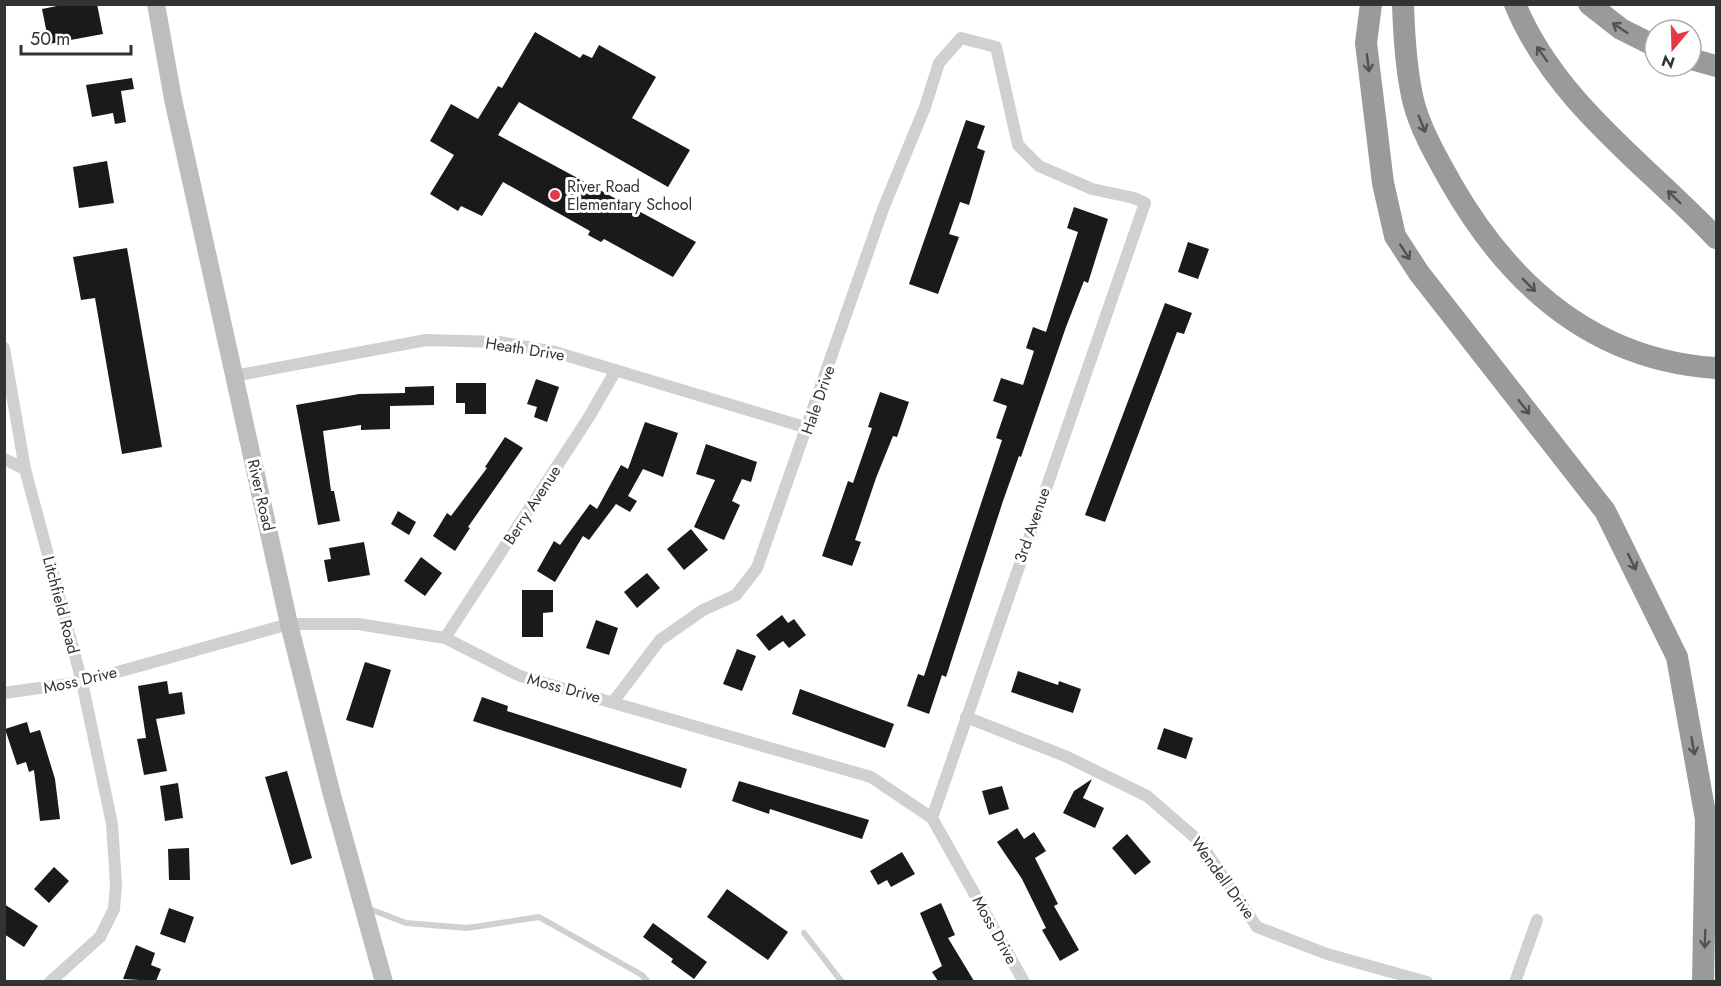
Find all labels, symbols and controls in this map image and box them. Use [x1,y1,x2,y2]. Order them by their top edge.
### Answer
scale bar [21,18,130,56]
north arrow [1643,18,1703,78]
one-way arrow [1612,22,1629,34]
text: 50 m [30,26,70,52]
one-way arrow [1536,47,1548,63]
text: N [1659,49,1678,75]
one-way arrow [1363,52,1374,72]
one-way arrow [1417,114,1428,132]
place label: River Road Elementary School [567,175,692,216]
marker: River Road Elementary School [548,188,562,202]
one-way arrow [1667,190,1682,204]
one-way arrow [1400,243,1412,260]
one-way arrow [1522,278,1537,292]
street label: Heath Drive [484,331,566,367]
street label: Hale Drive [795,362,841,438]
one-way arrow [1517,399,1530,415]
street label: River Road [242,457,280,533]
street label: Berry Avenue [498,461,566,549]
street label: 3rd Avenue [1008,484,1056,566]
one-way arrow [1627,553,1638,571]
street label: Litchfield Road [37,554,85,656]
street label: Moss Drive [41,660,119,700]
street label: Moss Drive [525,667,603,709]
one-way arrow [1688,735,1699,755]
street label: Wendell Drive [1185,832,1261,924]
street label: Moss Drive [967,892,1023,968]
one-way arrow [1699,929,1710,949]

